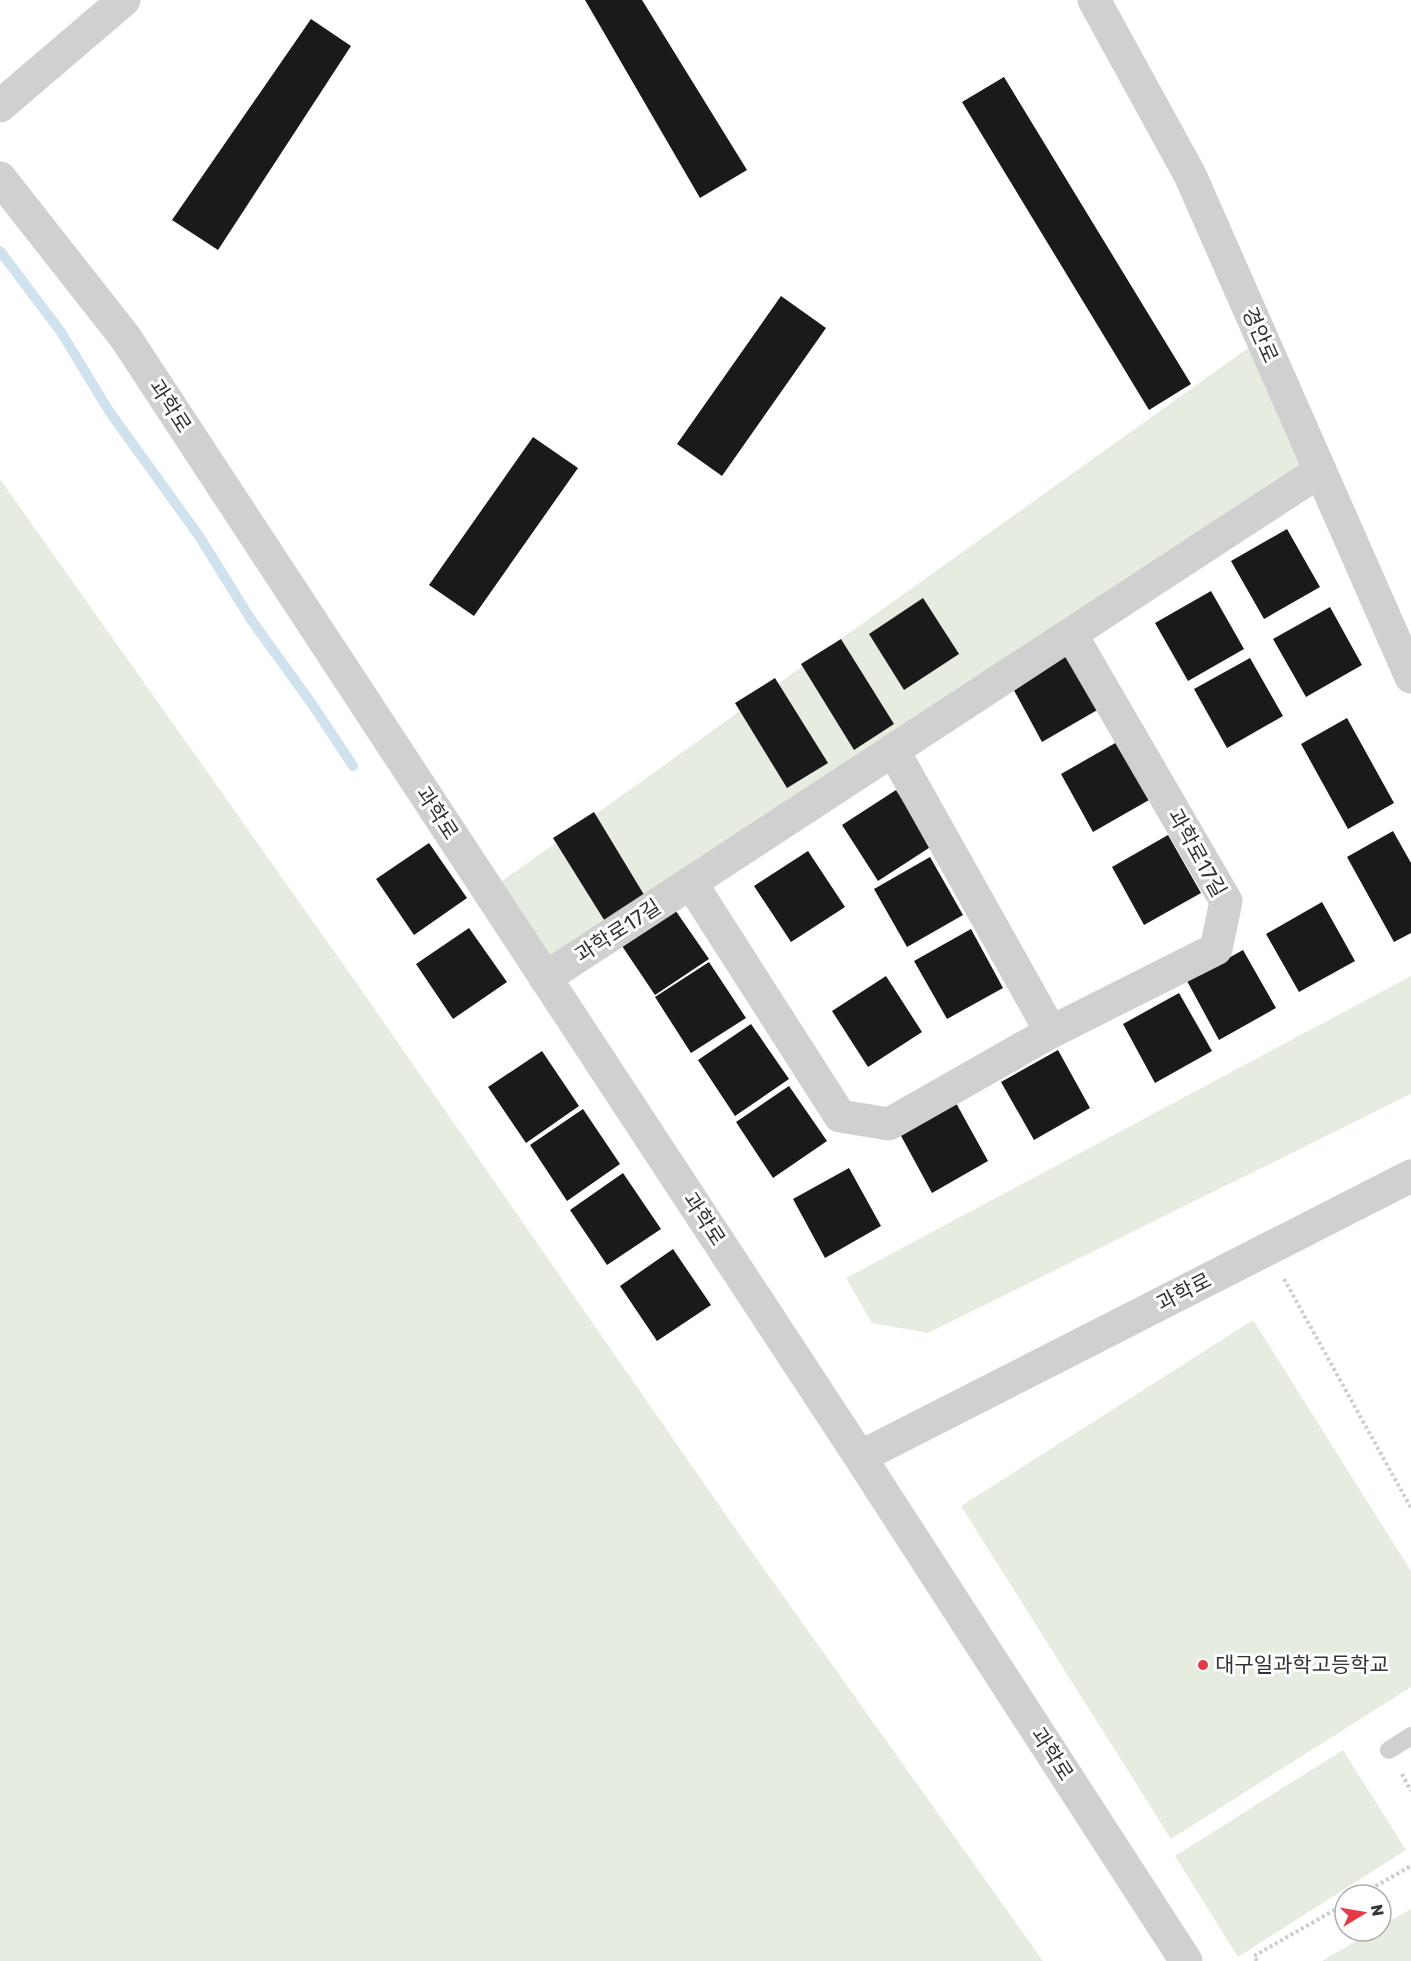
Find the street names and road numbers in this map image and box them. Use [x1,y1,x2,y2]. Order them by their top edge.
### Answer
street label: 경안로 [1237,303,1284,366]
street label: 과학로 [144,375,197,437]
street label: 과학로 [411,782,464,844]
street label: 과학로17길 [1163,804,1232,901]
street label: 과학로17길 [570,894,665,967]
street label: 과학로 [678,1188,731,1250]
street label: 과학로 [1152,1267,1215,1316]
street label: 과학로 [1026,1723,1079,1785]

